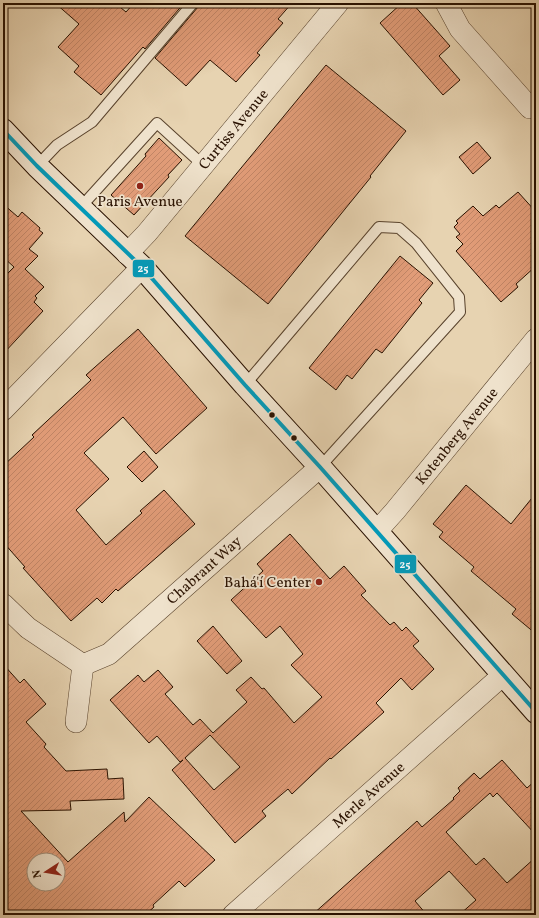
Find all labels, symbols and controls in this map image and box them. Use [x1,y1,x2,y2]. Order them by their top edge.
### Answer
street label: Curtiss Avenue [195,85,274,175]
marker: Paris Avenue [135,181,145,191]
place label: Paris Avenue [97,192,183,213]
line badge: 25 [132,259,155,278]
text: 25 [137,262,149,277]
street label: Kotenberg Avenue [411,384,504,490]
unlabelled marker [267,410,277,420]
unlabelled marker [289,433,299,443]
street label: Chabrant Way [163,532,247,610]
line badge: 25 [394,554,417,574]
text: 25 [399,558,411,573]
place label: Bahá'í Center [224,573,311,594]
marker: Bahá'í Center [314,577,324,587]
street label: Merle Avenue [328,758,410,834]
north arrow [26,852,66,892]
text: N [30,868,46,879]

